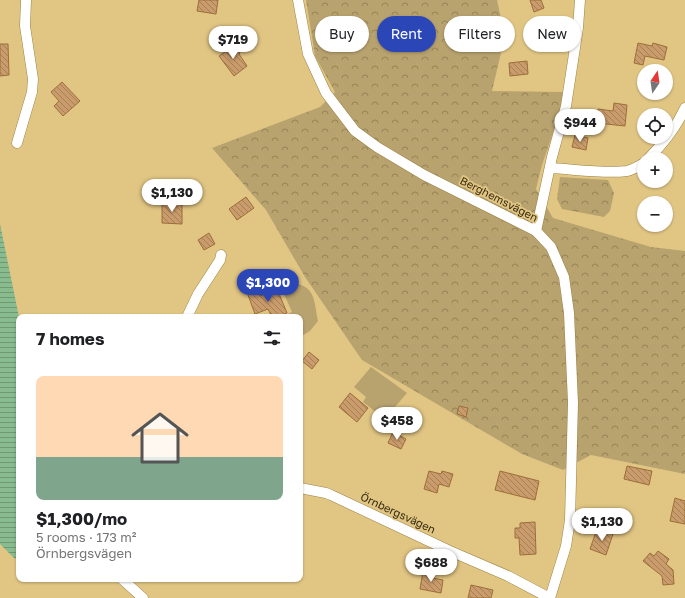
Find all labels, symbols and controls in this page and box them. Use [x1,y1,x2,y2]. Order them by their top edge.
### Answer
chip: Buy [315,16,369,52]
chip: Rent [377,16,436,52]
chip: Filters [444,16,515,52]
chip: New [523,16,581,52]
pin: $719 [209,26,257,60]
text: $719 [218,31,248,47]
north arrow [637,64,673,100]
map controls [637,64,673,232]
button: locate [637,108,673,144]
pin: $944 [556,109,604,143]
text: $944 [563,114,597,130]
button: + [637,152,673,188]
street label: Berghemsvägen [458,173,540,224]
pin: $1,130 [139,179,205,213]
text: $1,130 [151,184,193,200]
button: − [637,196,673,232]
pin: $1,300 [235,269,301,303]
text: $1,300 [246,274,290,290]
icon: filters [261,327,283,349]
text: 7 homes [36,328,104,349]
icon: home [124,402,196,474]
pin: $458 [373,407,421,441]
text: $458 [380,412,414,428]
street label: Örnbergsvägen [359,490,438,536]
text: $1,300/mo [36,508,127,529]
pin: $1,130 [569,508,635,542]
text: $1,130 [581,513,623,529]
text: 5 rooms · 173 m² [36,529,136,545]
text: Örnbergsvägen [36,545,132,561]
pin: $688 [407,549,455,583]
text: $688 [414,554,448,570]

